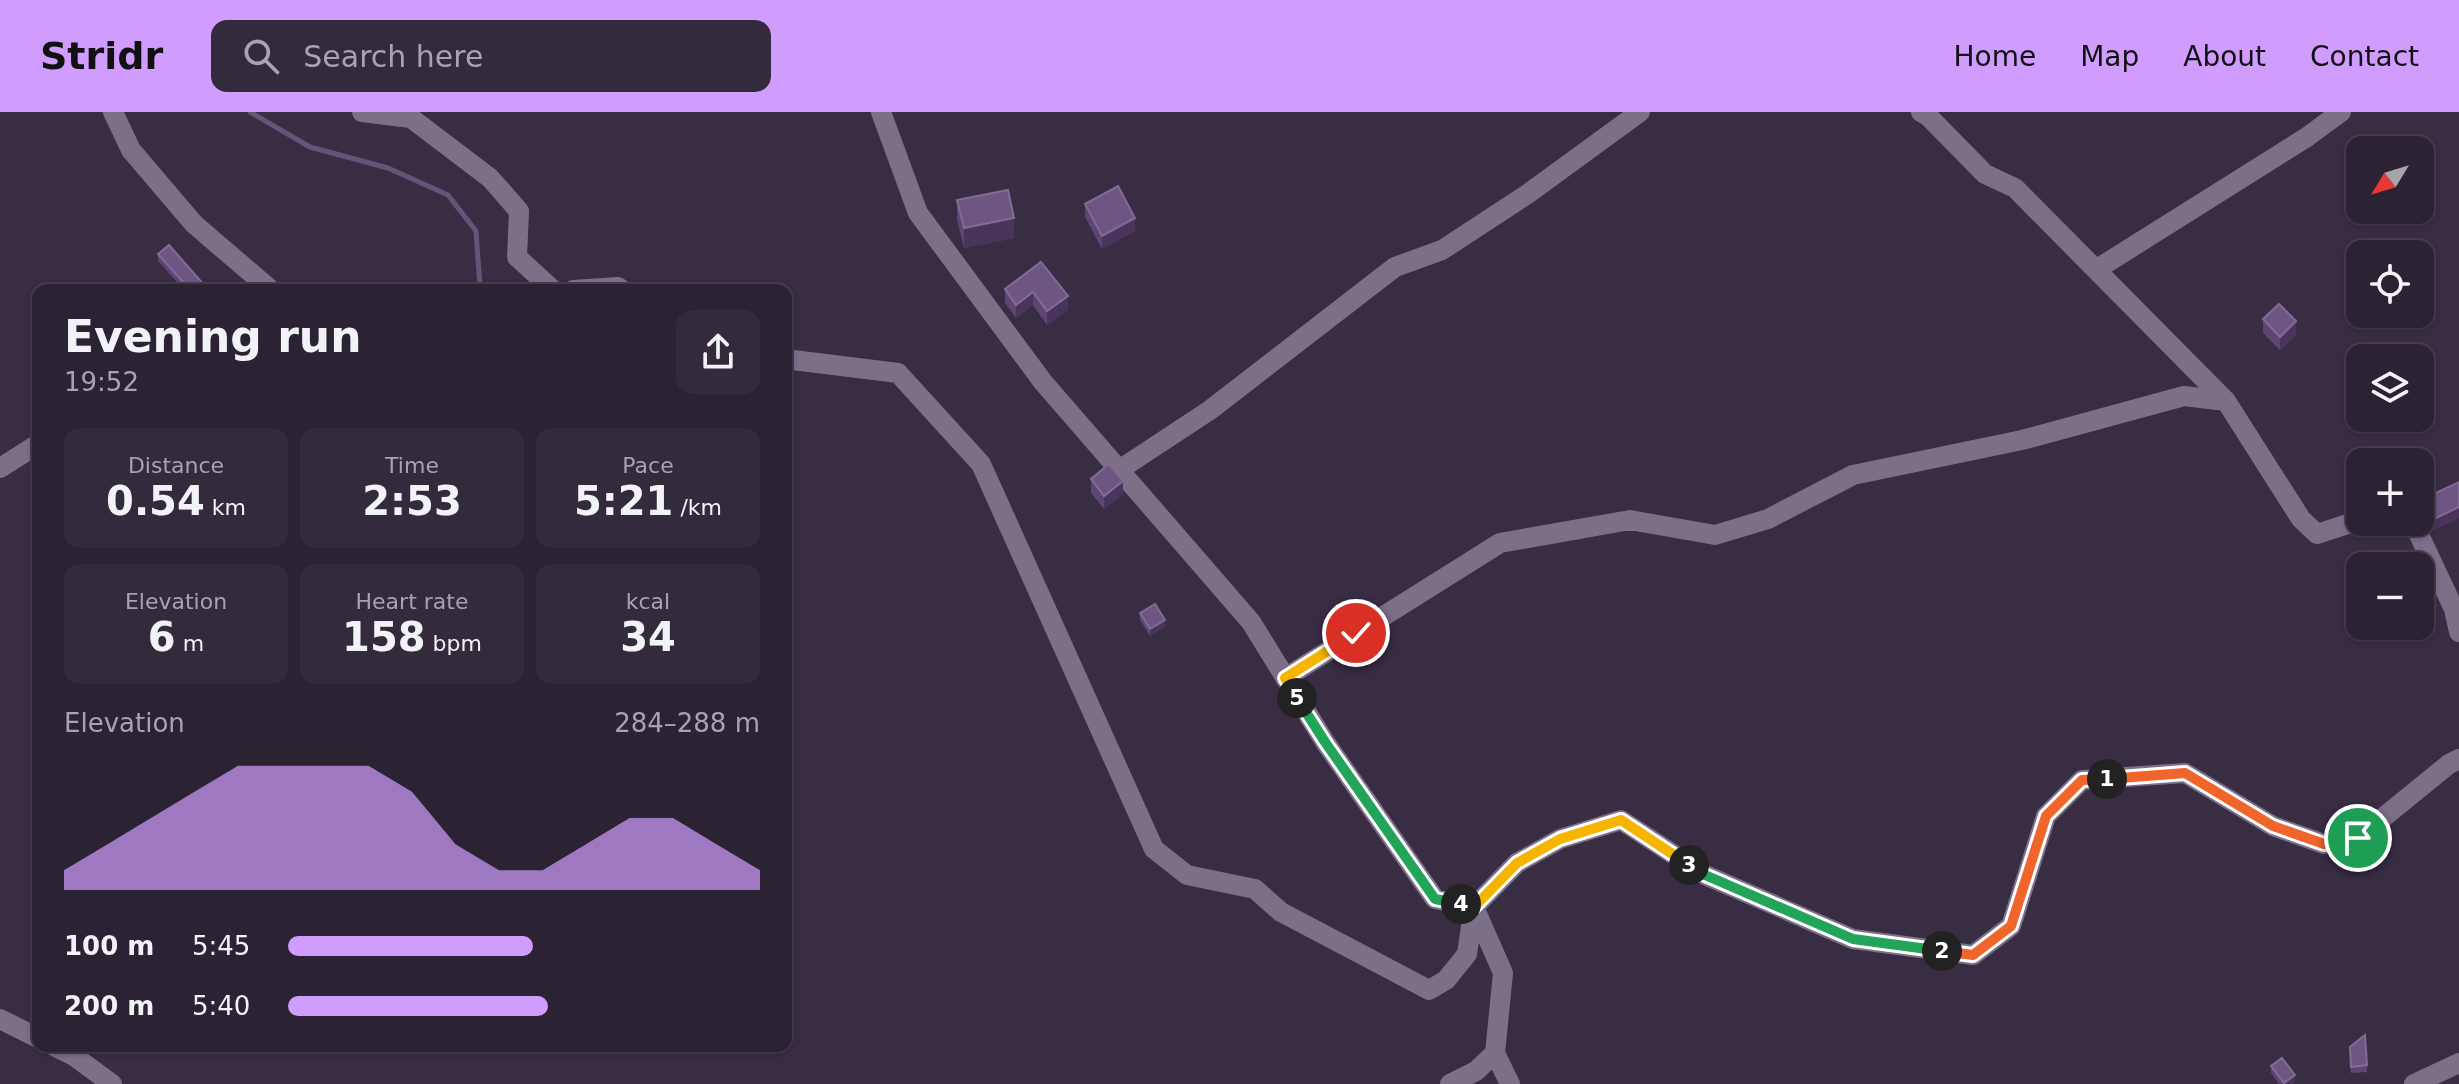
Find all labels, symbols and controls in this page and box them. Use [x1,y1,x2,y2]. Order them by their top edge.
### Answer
search box [211,20,771,92]
text: Stridr [40,34,163,78]
icon: search [239,34,283,78]
text: Search here [303,39,483,74]
text: Home [1953,40,2036,73]
text: Map [2080,40,2139,73]
text: About [2183,40,2266,73]
text: Contact [2310,40,2419,73]
north arrow [2346,136,2434,224]
map controls [2346,136,2434,640]
button: locate [2346,240,2434,328]
button: share [676,310,760,394]
text: Evening run [64,311,361,362]
button: layers [2346,344,2434,432]
text: 19:52 [64,367,139,397]
button: + [2346,448,2434,536]
text: Distance [128,453,224,478]
text: Time [385,453,439,478]
text: Pace [622,453,674,478]
text: 0.54 [106,478,205,524]
text: 2:53 [362,478,462,524]
text: 5:21 [574,478,673,524]
text: km [205,495,246,520]
text: /km [673,495,722,520]
button: − [2346,552,2434,640]
text: Elevation [125,589,227,614]
text: Heart rate [356,589,468,614]
text: kcal [626,589,670,614]
pin [1322,599,1390,667]
icon: check [1334,611,1378,655]
text: 6 [148,614,176,660]
text: 158 [342,614,426,660]
text: 34 [620,614,676,660]
text: m [176,631,204,656]
text: bpm [426,631,482,656]
pin: 5 [1277,678,1317,718]
text: 5 [1289,685,1305,710]
text: Elevation [64,708,185,738]
text: 284–288 m [614,708,760,738]
pin: 1 [2087,759,2127,799]
text: 1 [2099,766,2115,791]
pin [2324,804,2392,872]
icon: arrive [2336,816,2380,860]
pin: 3 [1669,845,1709,885]
text: 3 [1681,852,1697,877]
pin: 4 [1441,884,1481,924]
text: 4 [1453,891,1469,916]
text: 100 m [64,931,154,961]
text: 5:45 [192,931,250,961]
pin: 2 [1922,931,1962,971]
text: 2 [1934,938,1950,963]
text: 200 m [64,991,154,1021]
text: 5:40 [192,991,250,1021]

